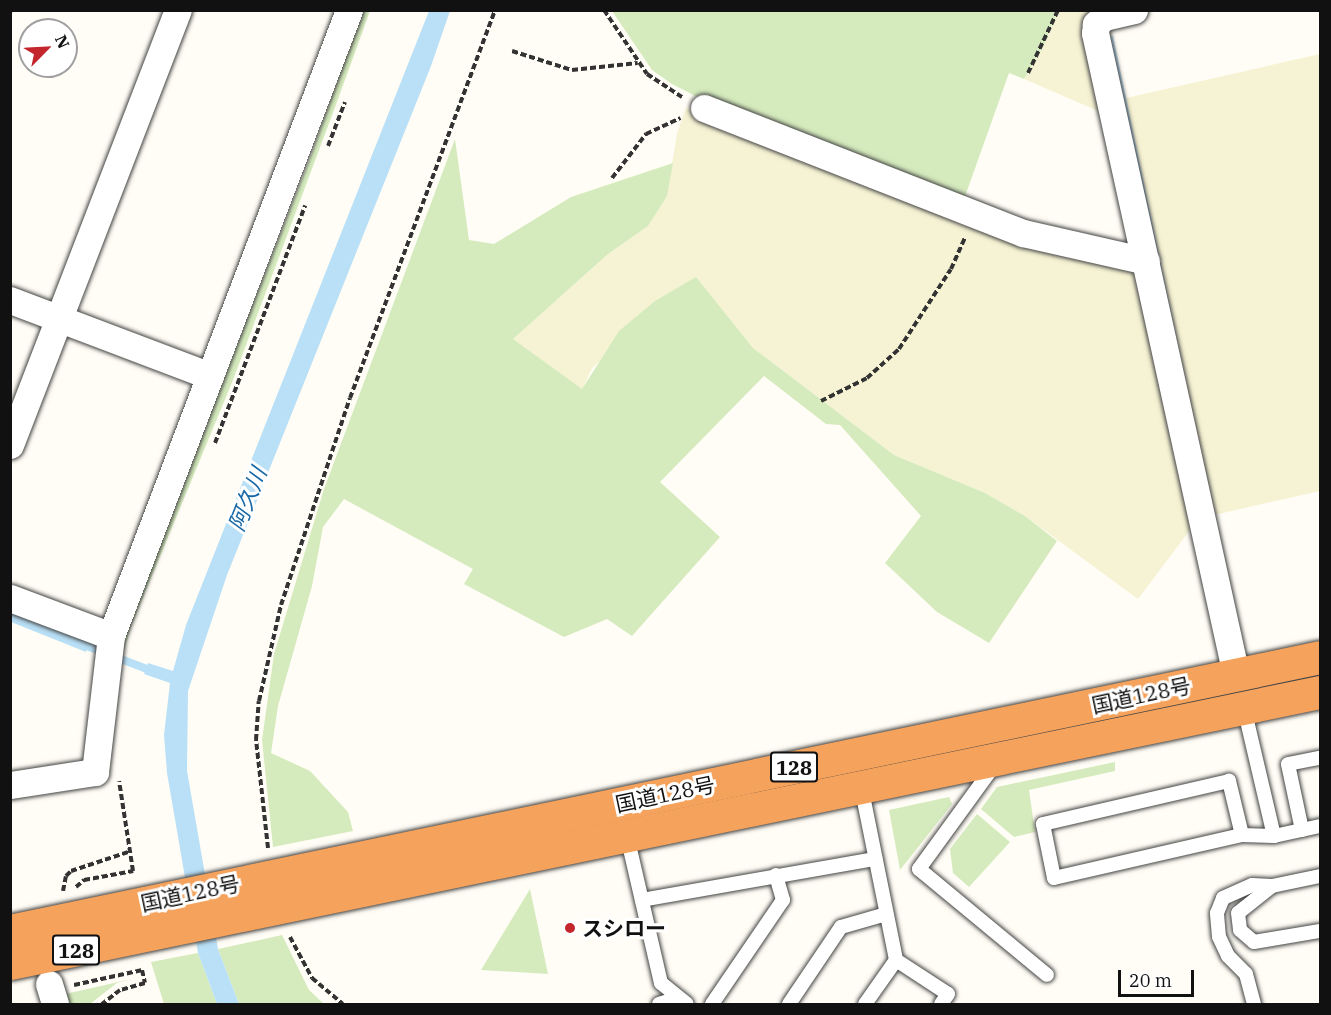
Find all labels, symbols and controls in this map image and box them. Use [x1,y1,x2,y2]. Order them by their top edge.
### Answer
north arrow [18,18,78,78]
text: N [51,32,74,51]
water label: 阿久川 [222,463,272,535]
street label: 国道128号 [1089,672,1193,718]
road number: 128 [770,750,818,784]
street label: 国道128号 [613,771,717,817]
street label: 国道128号 [138,870,242,916]
place label: スシロー [582,915,666,941]
marker: スシロー [563,921,577,935]
road number: 128 [52,933,100,967]
scale bar [1121,958,1198,996]
text: 20 m [1129,969,1172,992]

